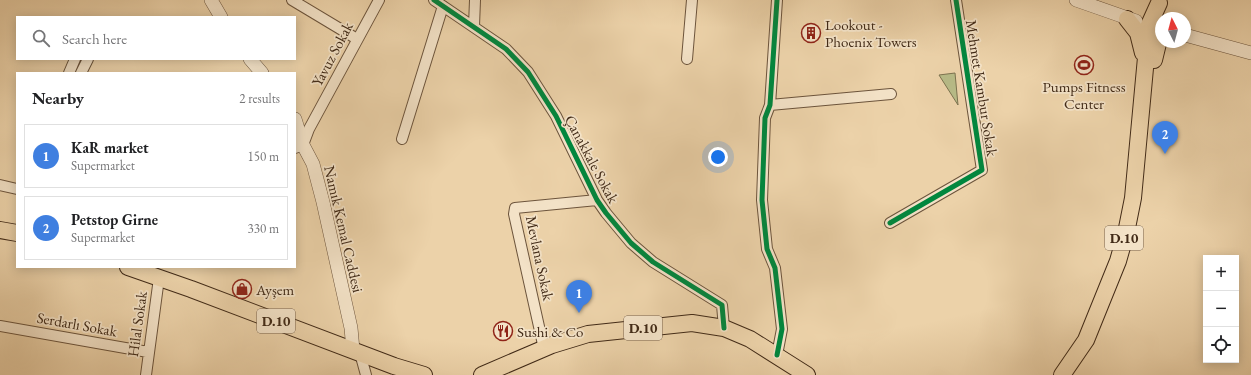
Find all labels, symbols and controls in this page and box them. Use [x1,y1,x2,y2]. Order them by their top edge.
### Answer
north arrow [1155,12,1191,48]
place label: Lookout - Phoenix Towers [825,15,917,51]
search box [16,16,296,60]
street label: Yavuz Sokak [307,18,357,89]
street label: Mehmet Kambur Sokak [962,18,1002,158]
building icon: Lookout - Phoenix Towers [800,22,822,44]
icon: search [30,27,52,49]
text: Search here [62,29,127,48]
sports icon: Pumps Fitness Center [1073,54,1095,76]
place label: Pumps Fitness Center [1042,77,1126,113]
text: Nearby [32,87,84,109]
text: 2 results [239,90,280,107]
street label: Çanakkale Sokak [561,112,624,207]
pin: 2 [1152,121,1178,154]
text: KaR market [71,138,149,157]
your location [708,147,728,167]
text: 1 [43,148,49,165]
text: 150 m [248,148,279,165]
text: Supermarket [71,157,135,174]
street label: Namık Kemal Caddesi [320,164,368,295]
text: Petstop Girne [71,210,158,229]
street label: Mevlana Sokak [522,214,558,303]
text: 2 [43,220,49,237]
text: 330 m [248,220,279,237]
road number: D.10 [1105,226,1143,250]
text: Supermarket [71,229,135,246]
map controls [1203,255,1239,363]
button: + [1203,255,1239,291]
shop icon: Ayşem [231,278,253,300]
place label: Ayşem [255,280,295,299]
pin: 1 [566,280,592,313]
street label: Hilal Sokak [123,289,151,358]
button: − [1203,291,1239,327]
street label: Serdarlı Sokak [35,308,119,341]
road number: D.10 [257,309,295,333]
road number: D.10 [624,316,662,340]
restaurant icon: Sushi & Co [492,320,514,342]
place label: Sushi & Co [517,322,584,341]
button: locate [1203,327,1239,363]

